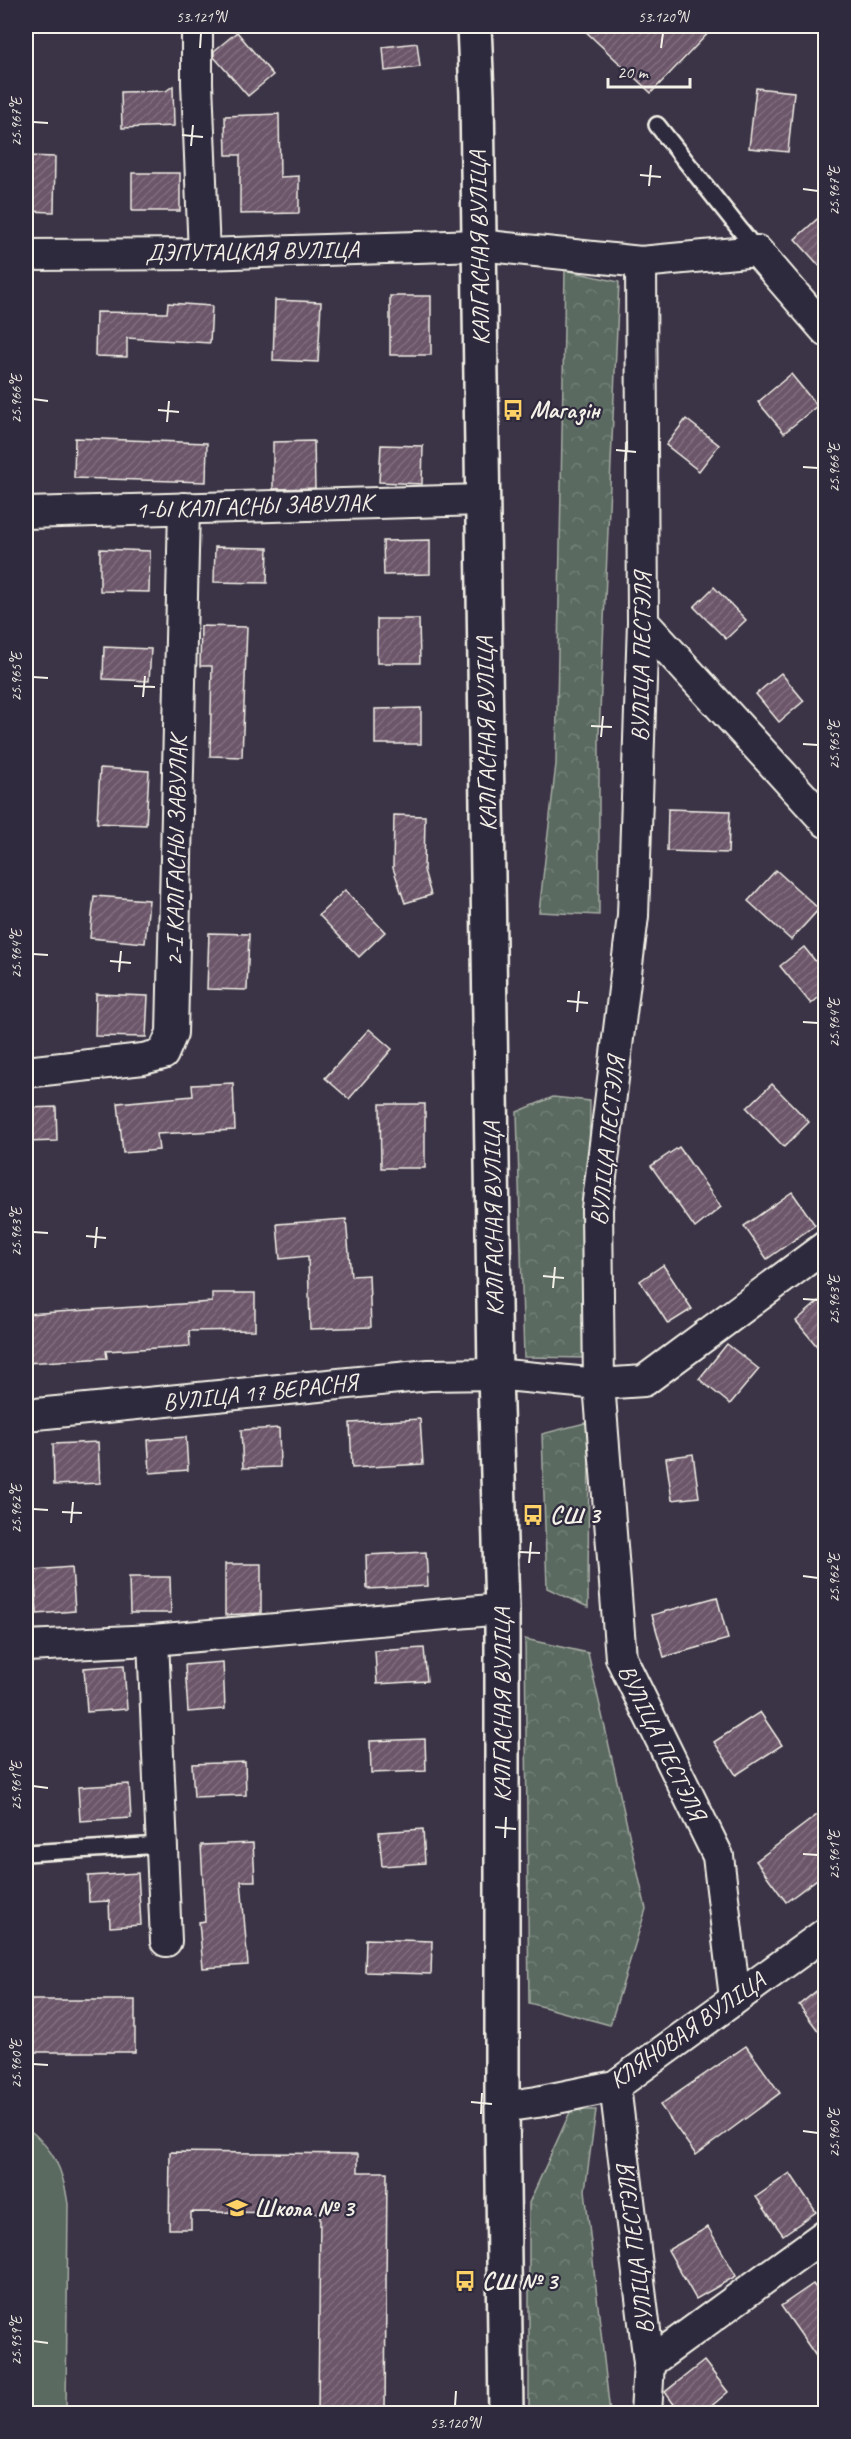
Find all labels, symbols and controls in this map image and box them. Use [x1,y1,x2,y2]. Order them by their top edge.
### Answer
text: 53.121°N [176,8,229,27]
text: 53.120°N [638,8,691,27]
scale bar [608,51,690,89]
text: 20 m [617,61,650,83]
text: 25.967°E [7,95,26,146]
street label: КАЛГАСНАЯ ВУЛІЦА [462,150,496,345]
text: 25.967°E [825,164,844,215]
street label: ДЭПУТАЦКАЯ ВУЛІЦА [145,234,360,268]
text: 25.966°E [7,372,26,423]
place label: Магазін [530,395,601,426]
bus stop icon: Магазін [501,398,525,422]
text: 25.966°E [825,441,844,492]
street label: 1-Ы КАЛГАСНЫ ЗАВУЛАК [135,487,378,525]
street label: ВУЛІЦА ПЕСТЭЛЯ [625,568,658,742]
street label: КАЛГАСНАЯ ВУЛІЦА [469,636,503,831]
text: 25.965°E [7,650,26,701]
text: 25.965°E [825,718,844,769]
street label: 2-І КАЛГАСНЫ ЗАВУЛАК [159,731,193,966]
text: 25.964°E [7,927,26,978]
text: 25.964°E [825,996,844,1047]
street label: ВУЛІЦА ПЕСТЭЛЯ [583,1052,631,1227]
street label: КАЛГАСНАЯ ВУЛІЦА [476,1121,510,1316]
text: 25.963°E [7,1205,26,1256]
text: 25.963°E [825,1273,844,1324]
street label: ВУЛІЦА 17 ВЕРАСНЯ [161,1367,362,1417]
text: 25.962°E [7,1482,26,1533]
place label: СШ 3 [550,1500,602,1530]
bus stop icon: СШ 3 [521,1503,545,1527]
text: 25.962°E [825,1551,844,1602]
street label: КАЛГАСНАЯ ВУЛІЦА [487,1607,517,1802]
street label: ВУЛІЦА ПЕСТЭЛЯ [611,1659,714,1828]
text: 25.961°E [7,1759,26,1810]
text: 25.961°E [825,1828,844,1879]
street label: КЛЯНОВАЯ ВУЛІЦА [603,1965,771,2095]
text: 25.960°E [7,2037,26,2088]
text: 25.960°E [825,2106,844,2157]
street label: ВУЛІЦА ПЕСТЭЛЯ [609,2160,660,2336]
place label: Школа № 3 [254,2193,356,2223]
school or university icon: Школа № 3 [225,2196,249,2220]
place label: СШ № 3 [482,2266,559,2296]
bus stop icon: СШ № 3 [453,2269,477,2293]
text: 25.959°E [7,2314,26,2365]
text: 53.120°N [430,2414,483,2433]

